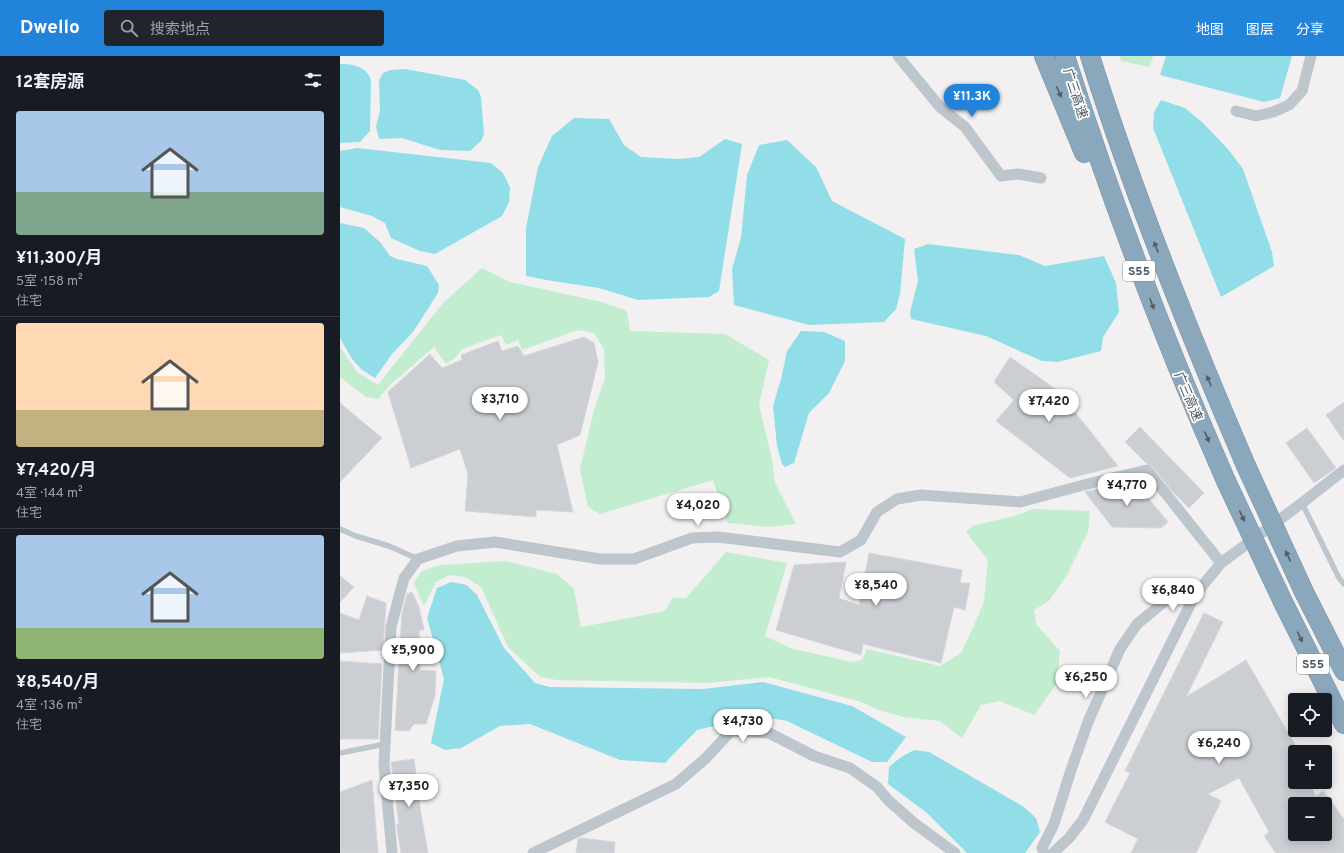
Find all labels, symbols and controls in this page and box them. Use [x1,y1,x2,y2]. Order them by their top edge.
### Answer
search box [104,10,384,46]
text: Dwello [20,16,80,40]
icon: search [118,17,140,39]
text: 搜索地点 [150,21,210,40]
text: 地图 [1196,22,1224,39]
text: 图层 [1246,22,1274,39]
text: 分享 [1296,22,1324,39]
street label: 广三高速 [1058,66,1090,121]
icon: filters [302,69,324,91]
text: 12套房源 [16,72,84,94]
pin: ¥11.3K [939,84,1005,118]
one-way arrow [1056,87,1062,98]
text: ¥11.3K [953,89,991,105]
icon: home [134,137,206,209]
one-way arrow [1153,241,1159,253]
text: ¥11,300/月 [16,248,103,270]
road number: S55 [1123,261,1155,281]
text: 5室 · 158 m² [16,274,83,290]
text: 住宅 [16,294,42,310]
one-way arrow [1149,298,1155,310]
icon: home [134,349,206,421]
street label: 广三高速 [1170,370,1205,424]
one-way arrow [1206,374,1212,386]
pin: ¥3,710 [467,387,533,421]
pin: ¥7,420 [1016,389,1082,423]
text: ¥3,710 [481,392,519,408]
text: ¥7,420 [1028,394,1070,410]
one-way arrow [1204,432,1210,443]
text: ¥7,420/月 [16,460,97,482]
pin: ¥4,770 [1094,473,1160,507]
text: ¥4,770 [1107,478,1147,494]
text: 4室 · 144 m² [16,486,83,502]
pin: ¥4,020 [665,493,731,527]
text: ¥4,020 [676,498,720,514]
text: 住宅 [16,506,42,522]
one-way arrow [1239,510,1245,522]
one-way arrow [1285,551,1291,562]
icon: home [134,561,206,633]
pin: ¥8,540 [843,573,909,607]
text: ¥8,540 [854,578,898,594]
pin: ¥6,840 [1140,578,1206,612]
text: ¥6,840 [1151,583,1195,599]
one-way arrow [1297,632,1303,643]
pin: ¥5,900 [380,638,446,672]
text: ¥5,900 [391,643,435,659]
road number: S55 [1297,654,1329,674]
pin: ¥6,250 [1053,665,1119,699]
text: ¥6,250 [1064,670,1108,686]
text: ¥8,540/月 [16,672,100,694]
map controls [1288,693,1332,841]
button: locate [1288,693,1332,737]
text: 4室 · 136 m² [16,698,82,714]
pin: ¥4,730 [710,709,776,743]
text: ¥4,730 [722,714,764,730]
text: 住宅 [16,718,42,734]
pin: ¥6,240 [1186,731,1252,765]
text: ¥6,240 [1197,736,1241,752]
button: + [1288,745,1332,789]
pin: ¥7,350 [376,774,442,808]
text: ¥7,350 [388,779,430,795]
button: − [1288,797,1332,841]

